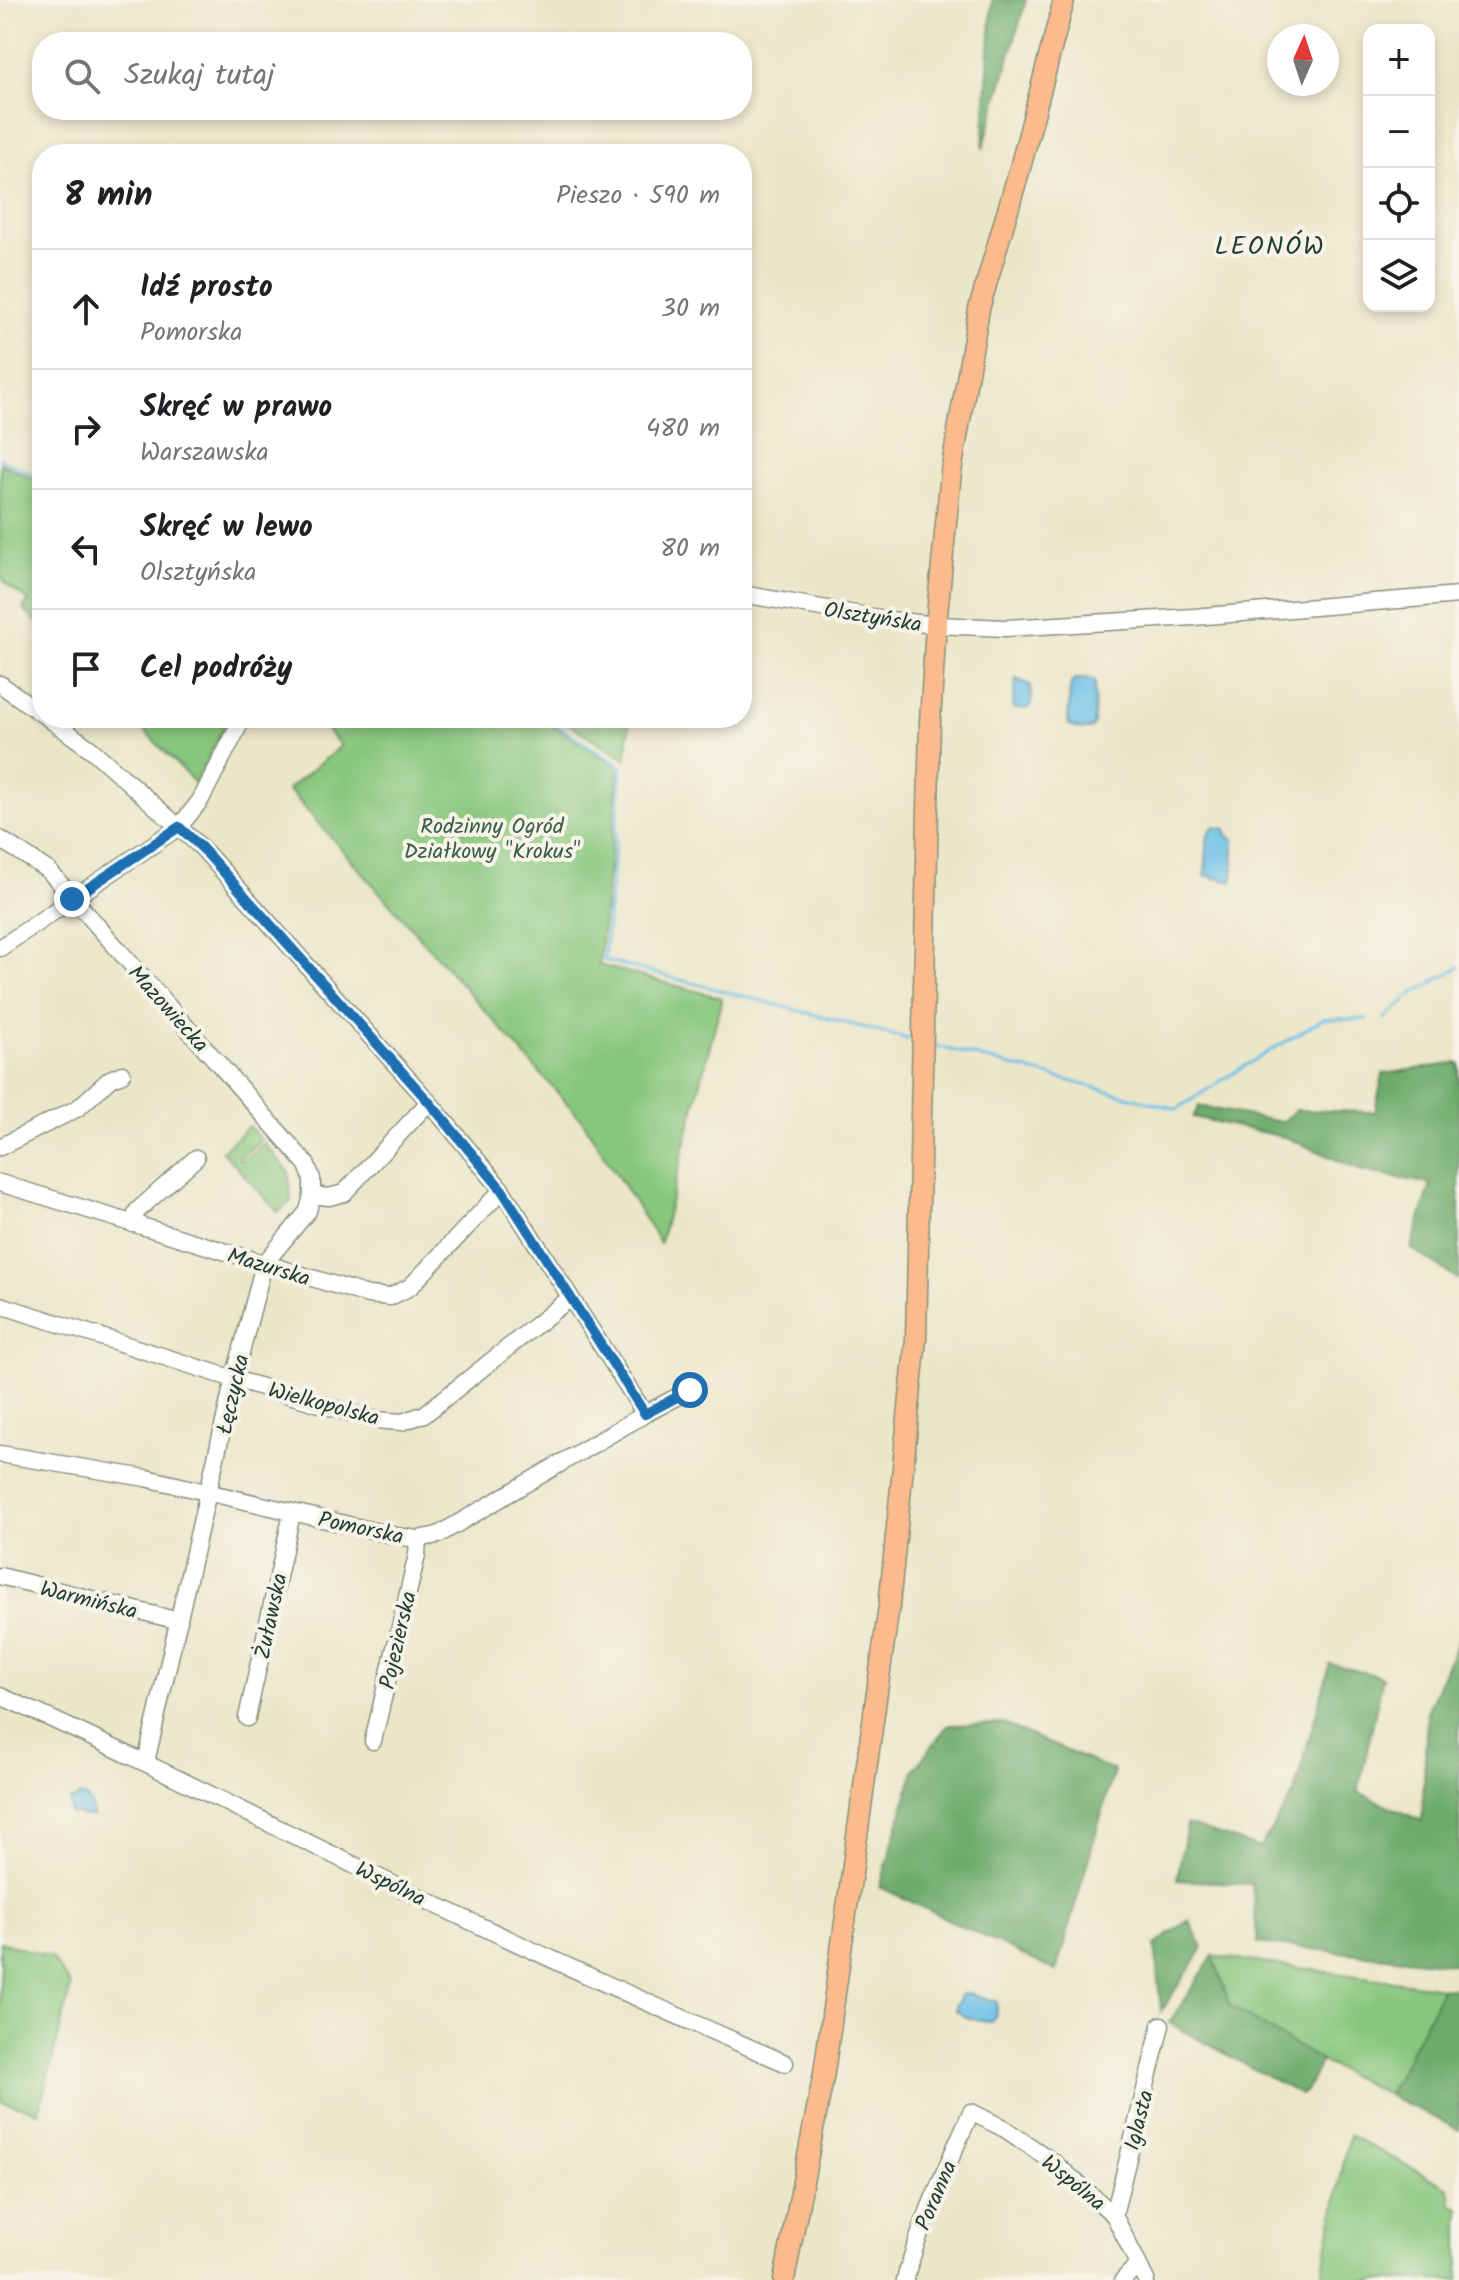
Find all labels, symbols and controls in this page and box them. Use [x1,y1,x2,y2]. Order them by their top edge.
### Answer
north arrow [1267,24,1339,96]
map controls [1363,24,1435,312]
button: + [1363,24,1435,96]
search box [32,32,752,120]
text: Szukaj tutaj [124,52,275,100]
icon: search [60,54,104,98]
button: − [1363,96,1435,168]
button: locate [1363,168,1435,240]
text: 8 min [64,169,153,223]
text: Pieszo · 590 m [556,175,720,217]
district label: LEONÓW [1214,226,1326,268]
button: layers [1363,240,1435,312]
text: Idź prosto [140,264,273,312]
icon: ahead [64,287,108,331]
text: 30 m [661,288,720,330]
text: Pomorska [140,312,242,354]
text: Skręć w prawo [140,384,332,432]
icon: right [64,407,108,451]
text: 480 m [646,408,720,450]
text: Warszawska [140,432,269,474]
text: Skręć w lewo [140,504,313,552]
icon: left [64,527,108,571]
text: 80 m [660,528,720,570]
text: Olsztyńska [140,552,256,594]
street label: Olsztyńska [821,593,924,643]
text: Cel podróży [140,645,292,693]
icon: arrive [64,647,108,691]
park label: Rodzinny Ogród Działkowy "Krokus" [404,810,580,870]
route end [54,881,90,917]
street label: Mazowiecka [118,958,216,1061]
street label: Mazurska [222,1239,314,1298]
street label: Łęczycka [208,1351,261,1438]
route start [672,1372,708,1408]
street label: Wielkopolska [264,1374,383,1437]
street label: Pomorska [314,1503,407,1556]
street label: Żuławska [246,1570,299,1663]
street label: Warmińska [36,1572,141,1630]
street label: Pojezierska [371,1588,428,1693]
street label: Wspólna [349,1853,431,1917]
street label: Iglasta [1116,2087,1165,2155]
street label: Wspólna [1032,2147,1112,2221]
street label: Poranna [907,2155,968,2237]

